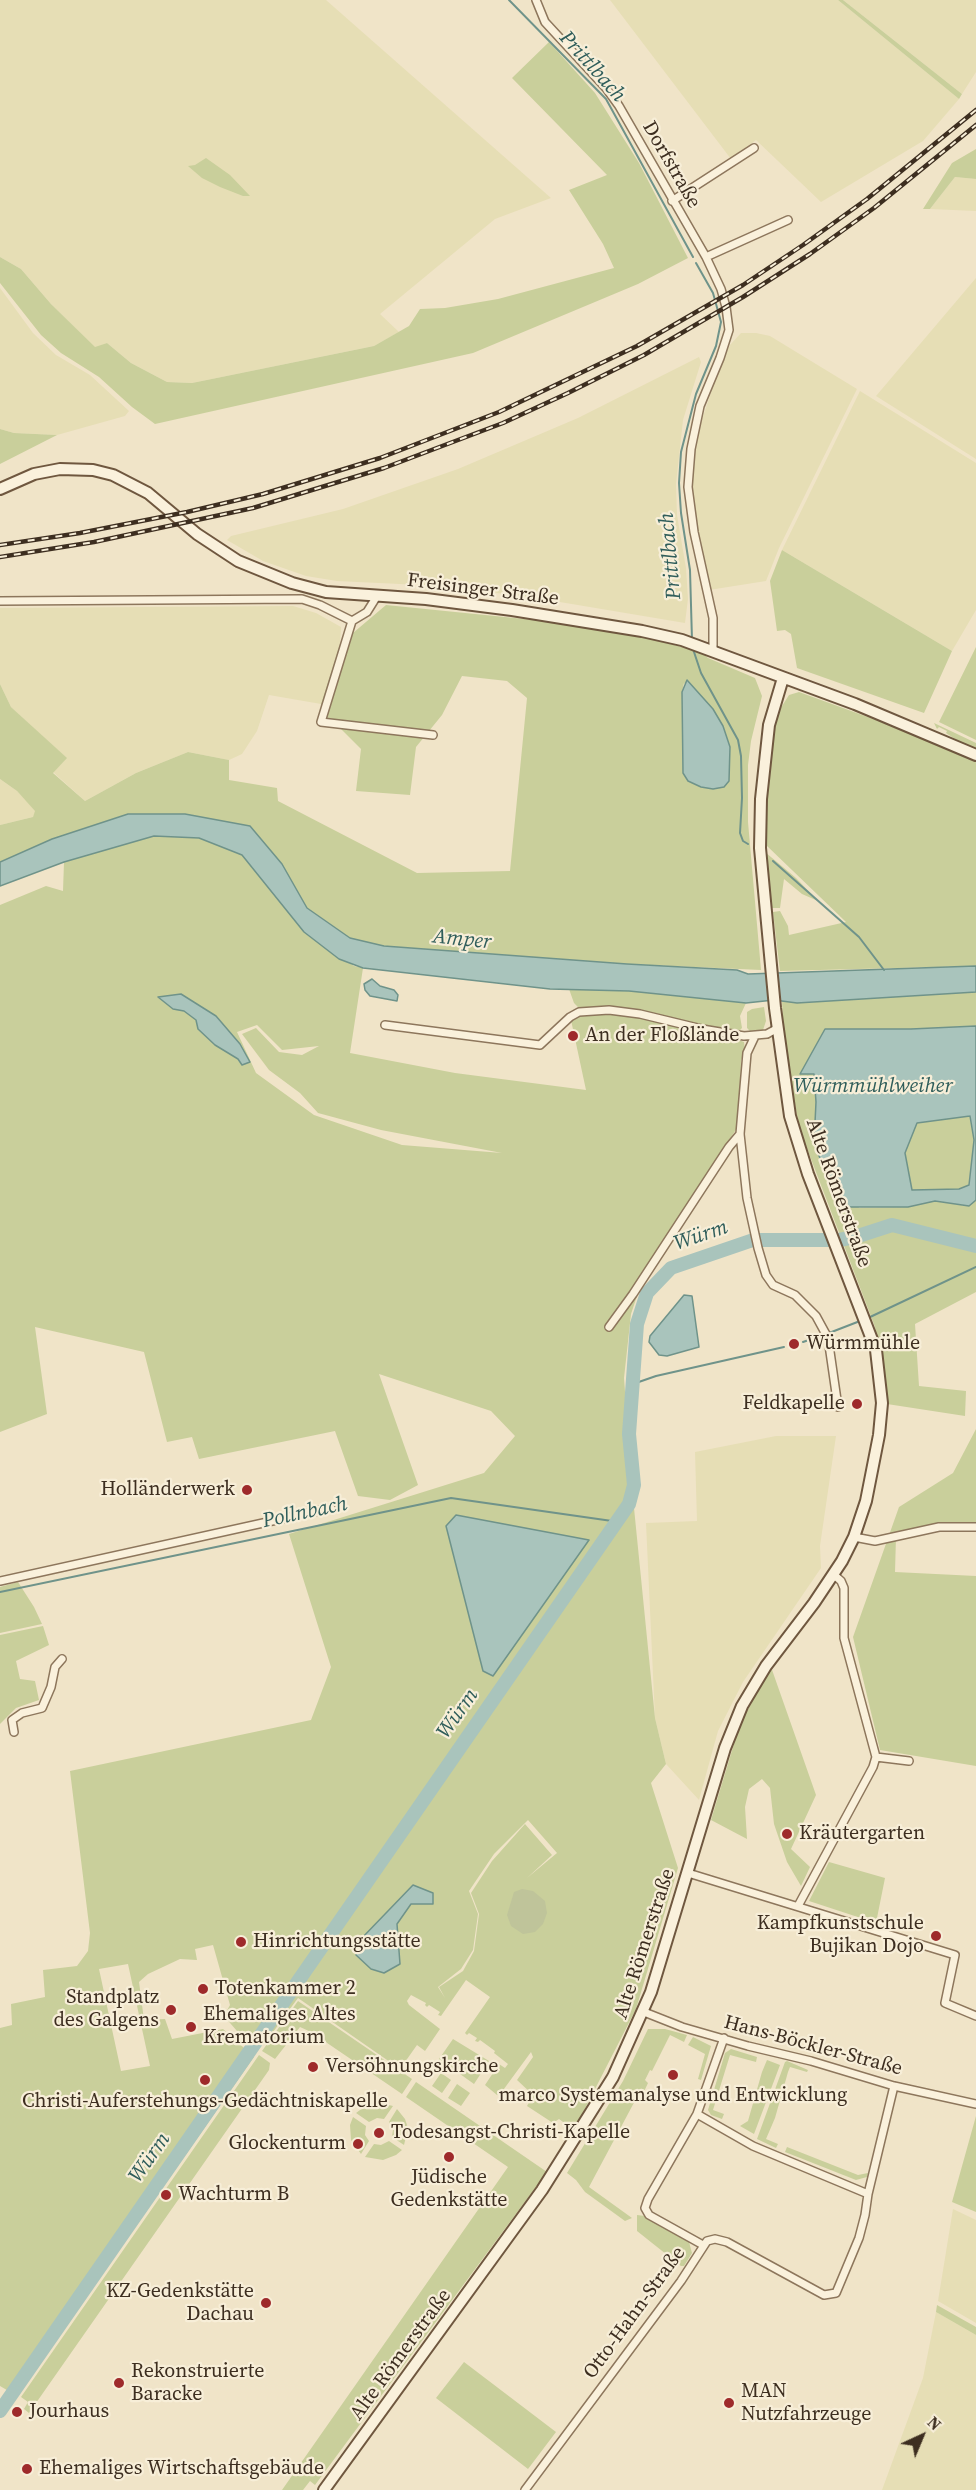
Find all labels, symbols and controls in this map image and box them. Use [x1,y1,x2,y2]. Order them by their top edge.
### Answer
water label: Prittlbach [553,26,631,108]
street label: Dorfstraße [637,117,705,213]
water label: Prittlbach [655,511,687,601]
street label: Freisinger Straße [406,569,560,611]
water label: Amper [431,924,493,956]
place label: An der Floßlände [585,1024,739,1048]
marker: An der Floßlände [566,1029,580,1043]
water label: Würmmühlweiher [793,1074,953,1100]
street label: Alte Römerstraße [800,1115,876,1271]
water label: Würm [671,1215,731,1257]
place label: Würmmühle [806,1332,920,1356]
marker: Würmmühle [787,1337,801,1351]
place label: Feldkapelle [742,1392,845,1416]
marker: Feldkapelle [850,1397,864,1411]
place label: Holländerwerk [100,1478,235,1502]
marker: Holländerwerk [240,1483,254,1497]
water label: Pollnbach [260,1492,350,1534]
water label: Würm [432,1684,484,1744]
place label: Kräutergarten [799,1822,925,1846]
marker: Kräutergarten [780,1827,794,1841]
street label: Alte Römerstraße [609,1866,681,2022]
place label: Kampfkunstschule Bujikan Dojo [757,1912,924,1959]
marker: Kampfkunstschule Bujikan Dojo [929,1929,943,1943]
place label: Hinrichtungsstätte [253,1930,421,1954]
marker: Hinrichtungsstätte [234,1935,248,1949]
place label: Totenkammer 2 [215,1977,356,2001]
marker: Totenkammer 2 [196,1982,210,1996]
place label: Standplatz des Galgens [53,1986,159,2033]
marker: Standplatz des Galgens [164,2003,178,2017]
place label: Ehemaliges Altes Krematorium [203,2003,356,2050]
street label: Hans-Böckler-Straße [721,2011,905,2081]
marker: Ehemaliges Altes Krematorium [184,2020,198,2034]
place label: Versöhnungskirche [325,2055,499,2079]
marker: Versöhnungskirche [306,2060,320,2074]
marker: marco Systemanalyse und Entwicklung [666,2068,680,2082]
marker: Christi-Auferstehungs-Gedächtniskapelle [198,2073,212,2087]
place label: marco Systemanalyse und Entwicklung [499,2084,847,2108]
place label: Christi-Auferstehungs-Gedächtniskapelle [22,2090,388,2114]
place label: Todesangst-Christi-Kapelle [391,2121,630,2145]
marker: Todesangst-Christi-Kapelle [372,2126,386,2140]
water label: Würm [124,2128,176,2188]
place label: Glockenturm [228,2132,346,2156]
marker: Glockenturm [351,2137,365,2151]
marker: Jüdische Gedenkstätte [442,2150,456,2164]
place label: Jüdische Gedenkstätte [391,2166,507,2213]
place label: Wachturm B [178,2183,289,2207]
marker: Wachturm B [159,2188,173,2202]
street label: Otto-Hahn-Straße [579,2242,691,2384]
place label: KZ-Gedenkstätte Dachau [106,2280,254,2327]
street label: Alte Römerstraße [345,2285,457,2425]
marker: KZ-Gedenkstätte Dachau [259,2296,273,2310]
place label: Rekonstruierte Baracke [131,2360,264,2407]
marker: Rekonstruierte Baracke [112,2376,126,2390]
place label: MAN Nutzfahrzeuge [741,2380,871,2427]
marker: MAN Nutzfahrzeuge [722,2396,736,2410]
place label: Jourhaus [29,2400,109,2424]
marker: Jourhaus [10,2405,24,2419]
north arrow [892,2406,952,2466]
text: N [923,2411,946,2435]
place label: Ehemaliges Wirtschaftsgebäude [39,2457,324,2481]
marker: Ehemaliges Wirtschaftsgebäude [20,2462,34,2476]

